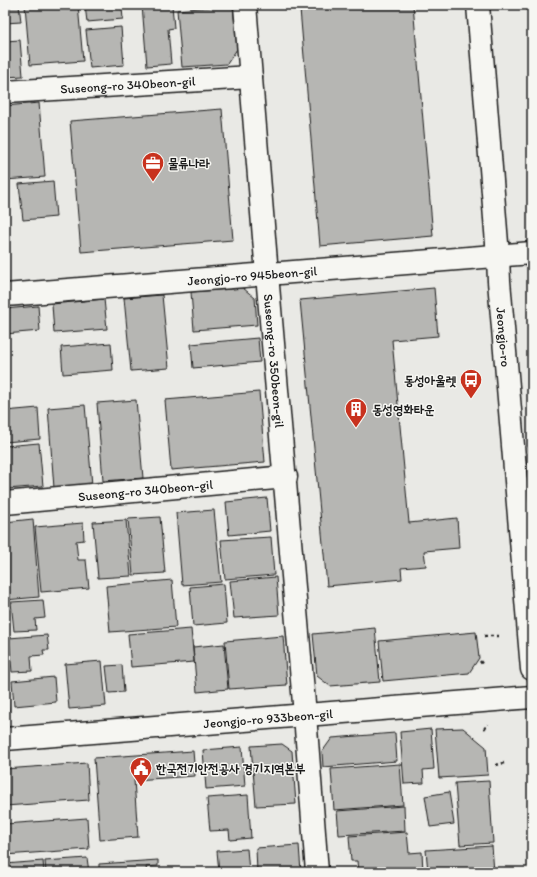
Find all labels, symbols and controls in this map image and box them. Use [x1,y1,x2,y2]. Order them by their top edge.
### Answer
street label: Suseong-ro 340beon-gil [60,73,196,97]
office icon: 물류나라 [140,150,166,183]
place label: 물류나라 [168,156,210,171]
street label: Jeongjo-ro 945beon-gil [187,263,318,288]
street label: Suseong-ro 350beon-gil [261,293,287,429]
street label: Jeongjo-ro [493,306,513,368]
bus stop icon: 동성아울렛 [458,367,484,400]
place label: 동성아울렛 [404,373,457,388]
building icon: 동성영화타운 [343,396,369,429]
place label: 동성영화타운 [372,402,435,417]
street label: Suseong-ro 340beon-gil [77,477,214,504]
street label: Jeongjo-ro 933beon-gil [203,706,334,731]
public building icon: 한국전기안전공사 경기지역본부 [128,755,154,788]
place label: 한국전기안전공사 경기지역본부 [155,761,306,776]

